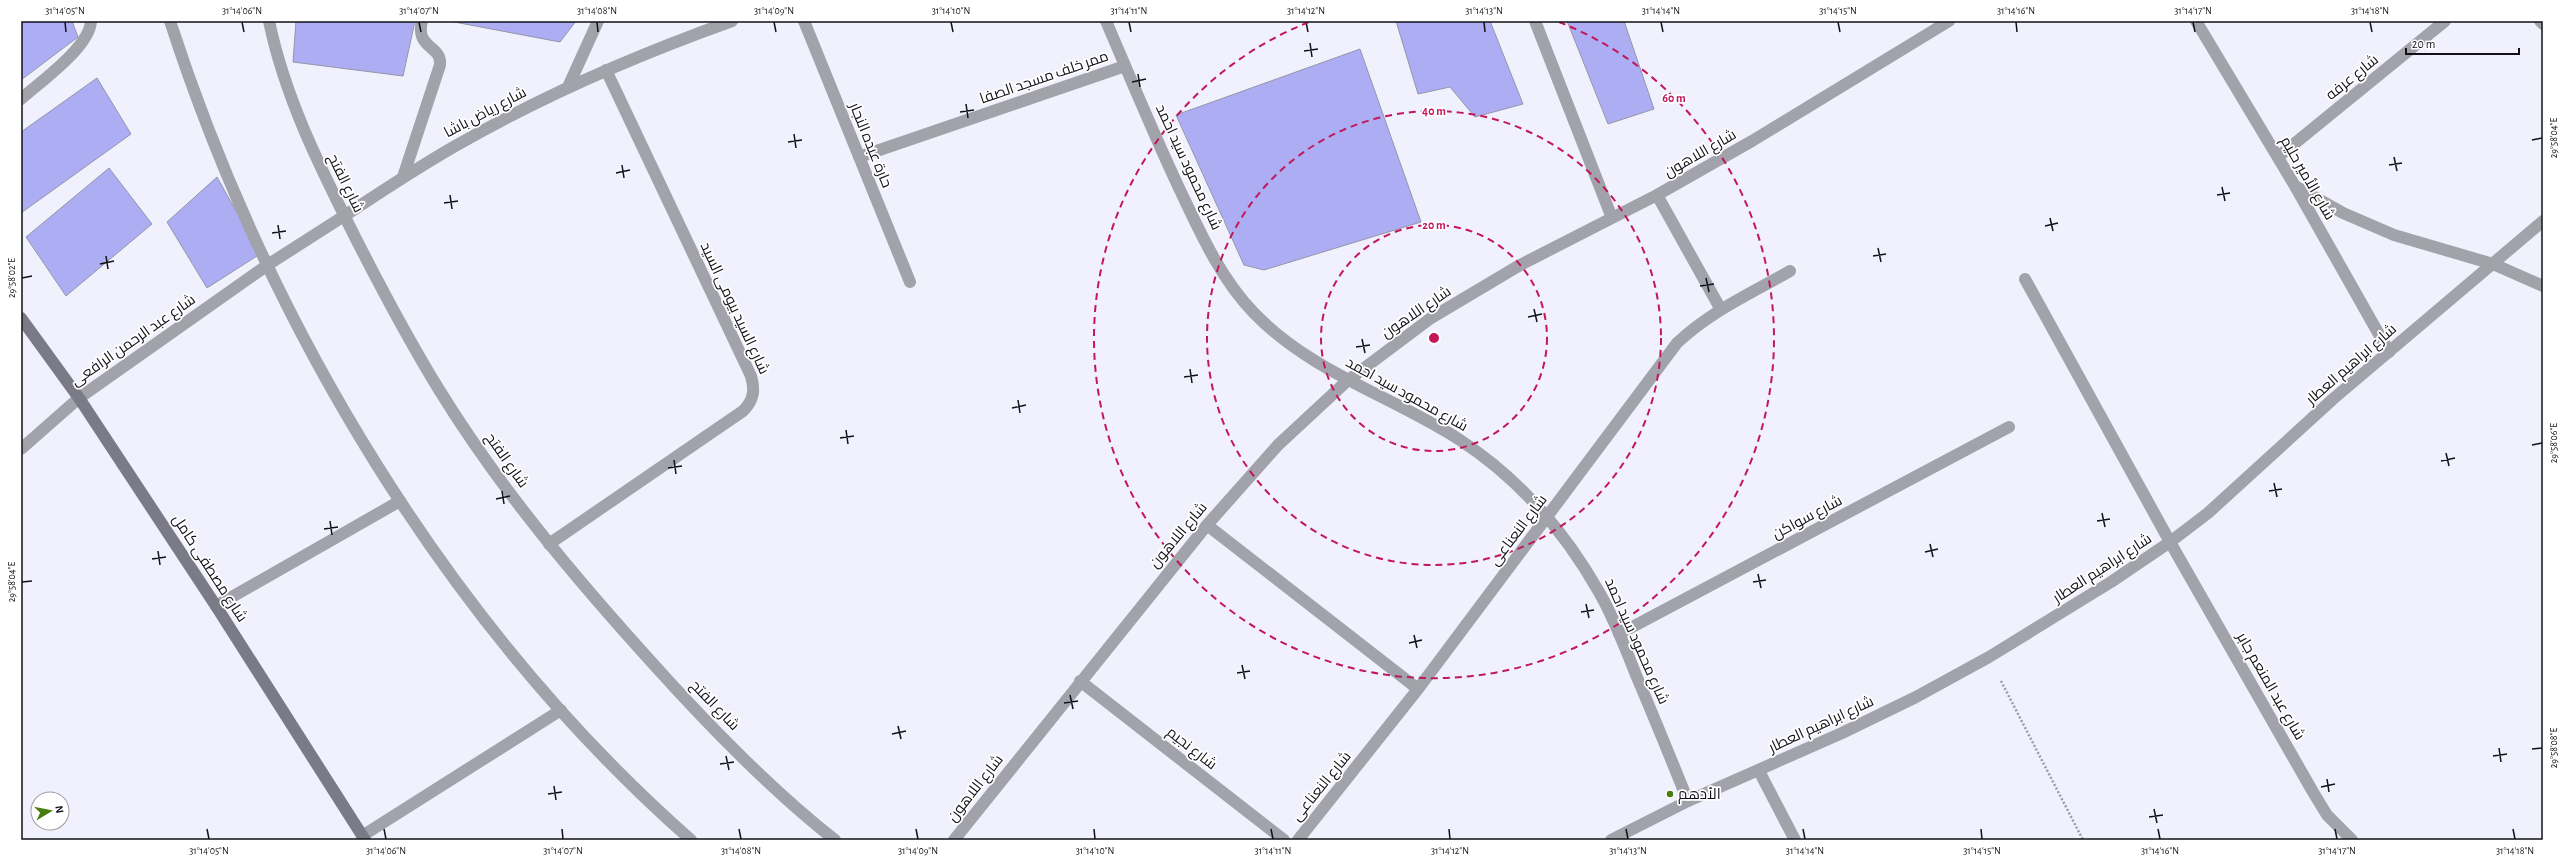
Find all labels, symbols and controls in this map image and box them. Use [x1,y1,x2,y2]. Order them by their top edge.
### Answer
text: 31°14'05"N [45,6,85,16]
text: 31°14'06"N [222,6,262,16]
text: 31°14'07"N [399,6,439,16]
text: 31°14'08"N [577,6,617,16]
text: 31°14'09"N [754,6,794,16]
text: 31°14'10"N [932,6,970,16]
text: 31°14'11"N [1111,6,1147,16]
text: 31°14'12"N [1287,6,1325,16]
text: 31°14'13"N [1465,6,1503,16]
text: 31°14'14"N [1642,6,1680,16]
text: 31°14'15"N [1819,6,1857,16]
text: 31°14'16"N [1997,6,2035,16]
text: 31°14'17"N [2174,6,2212,16]
text: 31°14'18"N [2351,6,2389,16]
scale bar [2406,30,2519,56]
text: 20 m [2412,38,2435,50]
street label: ممر خلف مسجد الصفا [978,48,1111,107]
street label: شارع عرفه [2323,51,2383,105]
street label: شارع رياض باشا [441,84,530,143]
text: 60 m [1662,92,1686,104]
street label: حارة عبده النجار [845,100,894,190]
street label: شارع محمود سيد احمد [1150,102,1225,234]
text: 40 m [1422,105,1446,117]
text: 29°58'04"E [2549,118,2559,158]
street label: شارع اللاهون [1661,126,1740,183]
street label: شارع الأمير حليم [2275,134,2338,224]
street label: شارع الفتح [322,151,367,216]
text: 20 m [1422,219,1446,231]
street label: شارع السيد بيومى السيد [695,240,773,378]
text: 29°58'02"E [7,258,17,298]
street label: شارع اللاهون [1378,283,1455,344]
street label: شارع عبد الرحمن الرافعى [68,291,200,391]
street label: شارع ابراهيم العطار [2302,321,2401,410]
centre of rings [1427,331,1441,345]
street label: شارع محمود سيد احمد [1342,354,1471,437]
text: 29°58'06"E [2549,423,2559,463]
street label: شارع الفتح [480,430,532,492]
street label: شارع النعناعى [1486,491,1552,570]
street label: شارع سواكن [1769,492,1846,545]
street label: شارع اللاهون [1146,499,1212,573]
street label: شارع مصطفى كامل [167,511,251,626]
street label: شارع ابراهيم العطار [2049,530,2156,609]
text: 29°58'04"E [7,562,17,602]
street label: شارع محمود سيد احمد [1599,575,1672,708]
street label: شارع عبد المنعم جابر [2231,629,2308,744]
street label: شارع الفتح [685,677,743,735]
street label: شارع ابراهيم العطار [1765,693,1877,759]
street label: شارع نجيم [1162,724,1220,775]
text: 29°58'08"E [2549,728,2559,768]
street label: شارع النعناعى [1288,748,1356,826]
street label: شارع اللاهون [944,751,1008,826]
place label: الأدهم [1678,787,1721,804]
marker: الأدهم [1665,789,1675,799]
north arrow [30,791,70,831]
text: N [53,805,65,814]
text: 31°14'05"N [189,846,229,856]
text: 31°14'06"N [366,846,406,856]
text: 31°14'07"N [543,846,583,856]
text: 31°14'08"N [721,846,761,856]
text: 31°14'09"N [898,846,938,856]
text: 31°14'10"N [1076,846,1114,856]
text: 31°14'11"N [1255,846,1291,856]
text: 31°14'12"N [1431,846,1469,856]
text: 31°14'13"N [1609,846,1647,856]
text: 31°14'14"N [1786,846,1824,856]
text: 31°14'15"N [1963,846,2001,856]
text: 31°14'16"N [2141,846,2179,856]
text: 31°14'17"N [2318,846,2356,856]
text: 31°14'18"N [2496,846,2534,856]

